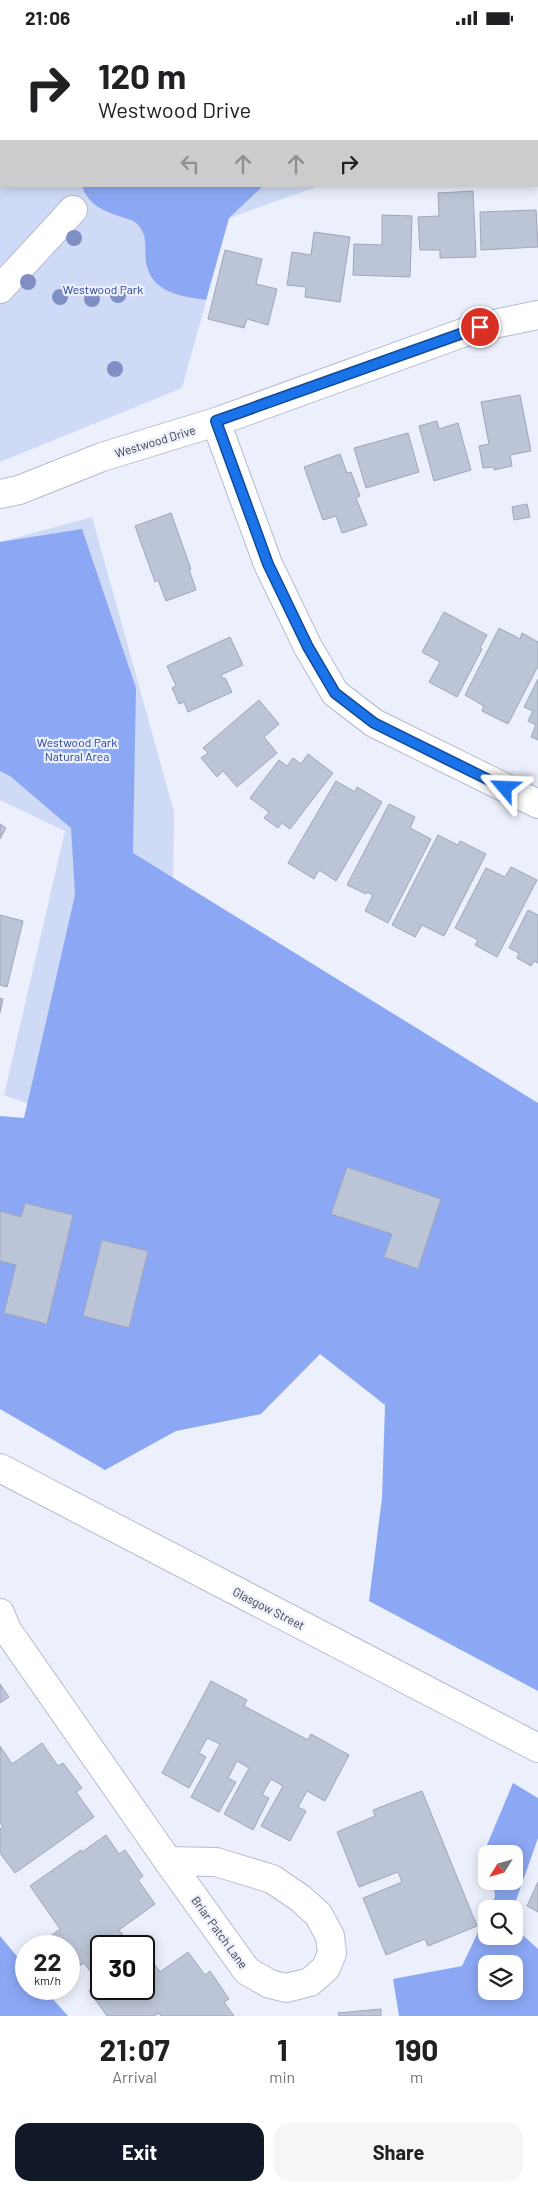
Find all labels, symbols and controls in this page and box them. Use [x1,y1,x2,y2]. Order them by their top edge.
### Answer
text: 21:06 [25,6,70,29]
text: 120 m [98,54,186,96]
icon: right [15,55,80,120]
text: Westwood Drive [98,96,251,122]
icon: left [176,150,204,178]
icon: ahead [229,150,257,178]
icon: ahead [282,150,310,178]
icon: right [335,150,363,178]
park label: Westwood Park [63,282,143,296]
pin [459,306,501,348]
icon: arrive [466,313,494,341]
street label: Westwood Drive [113,422,197,460]
park label: Westwood Park Natural Area [37,735,117,763]
position arrow [478,761,530,813]
street label: Glasgow Street [231,1584,307,1632]
north arrow [478,1845,522,1890]
map controls [478,1845,523,2000]
street label: Briar Patch Lane [189,1893,251,1971]
button: search [478,1900,523,1945]
speed limit sign: 30 [90,1935,155,2000]
text: 22 [33,1946,62,1976]
button: layers [478,1955,523,2000]
text: km/h [34,1973,61,1987]
text: 21:07 [100,2031,170,2067]
text: 1 [277,2031,288,2067]
text: 190 [395,2031,438,2067]
text: Arrival [112,2067,157,2086]
text: min [269,2067,295,2086]
text: m [410,2067,423,2086]
button: Exit [15,2123,264,2181]
button: Share [274,2123,523,2181]

